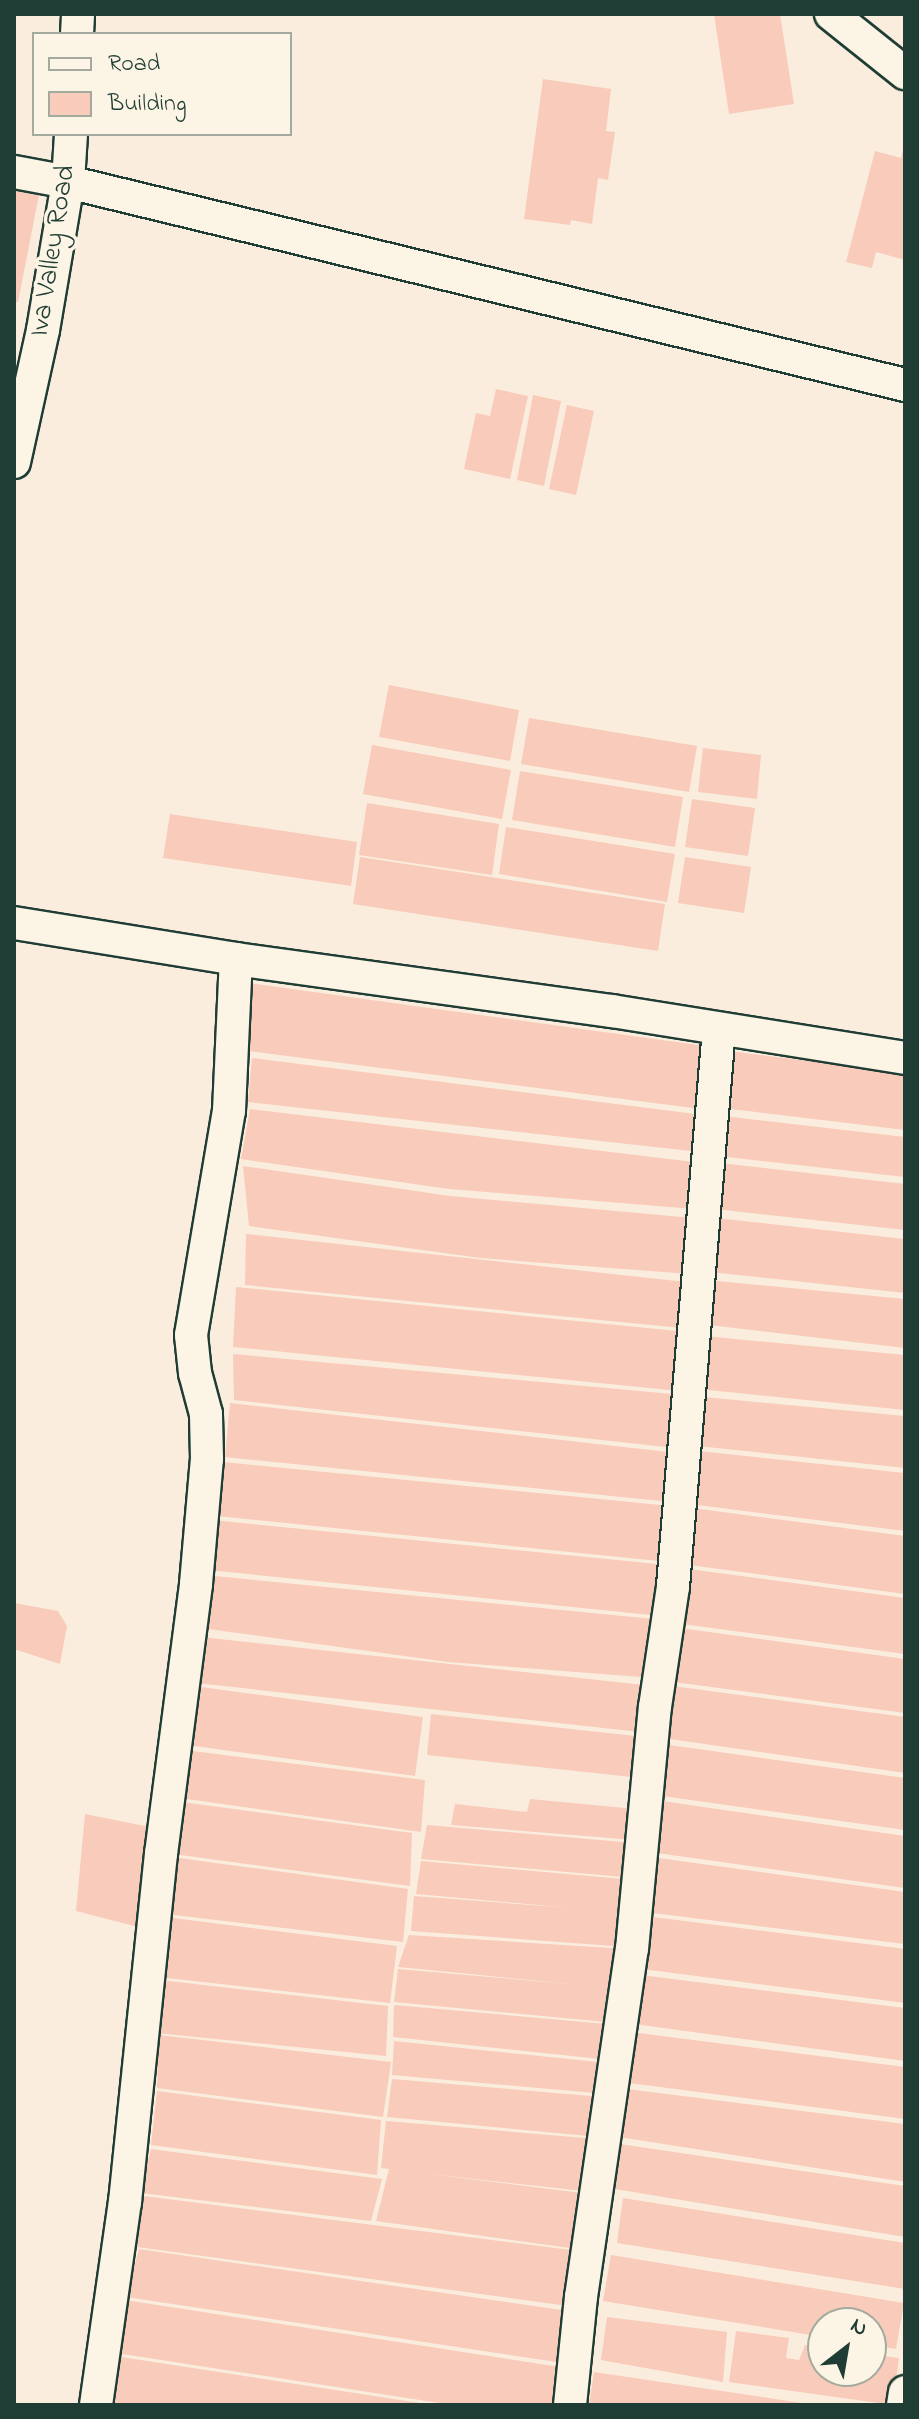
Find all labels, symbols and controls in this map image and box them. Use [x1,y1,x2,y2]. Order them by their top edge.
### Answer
legend [32,32,292,136]
text: Road [108,47,160,82]
text: Building [108,87,187,122]
street label: Iva Valley Road [24,163,84,339]
north arrow [807,2307,887,2387]
text: N [844,2311,873,2346]

